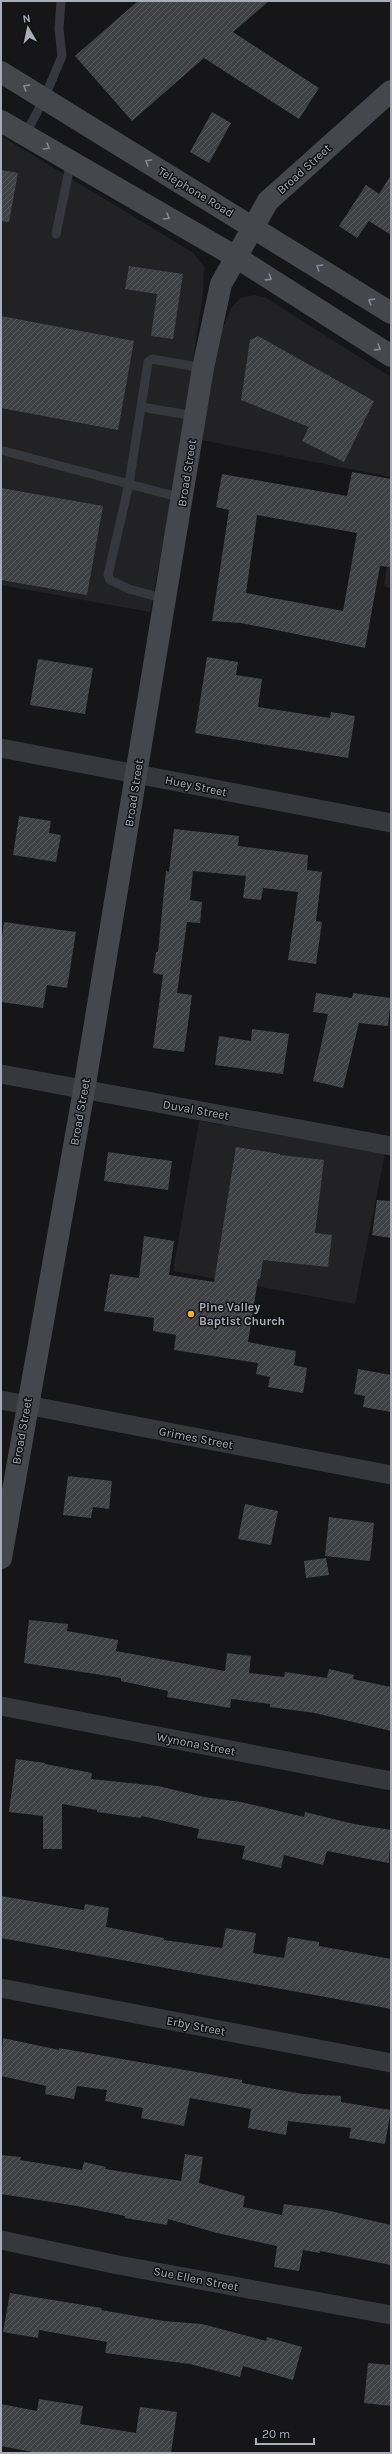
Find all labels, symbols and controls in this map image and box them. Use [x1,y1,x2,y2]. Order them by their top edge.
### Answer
north arrow [8,8,48,48]
text: N [22,12,31,26]
one-way arrow [23,84,30,92]
street label: Broad Street [274,141,334,197]
one-way arrow [43,143,50,150]
one-way arrow [145,160,152,167]
street label: Telephone Road [156,164,236,220]
one-way arrow [163,212,170,219]
one-way arrow [316,265,323,272]
one-way arrow [265,273,272,281]
one-way arrow [368,298,375,305]
one-way arrow [374,343,381,351]
street label: Broad Street [175,438,199,508]
street label: Broad Street [122,758,146,828]
street label: Huey Street [164,773,229,799]
street label: Broad Street [67,1077,93,1147]
street label: Duval Street [162,1097,231,1123]
place label: Pine Valley Baptist Church [199,1300,285,1328]
marker: Pine Valley Baptist Church [186,1309,196,1319]
street label: Broad Street [9,1396,35,1466]
street label: Grimes Street [158,1424,235,1452]
street label: Wynona Street [156,1730,237,1759]
street label: Erby Street [165,2013,227,2039]
street label: Sue Ellen Street [152,2264,240,2294]
scale bar [256,2420,314,2446]
text: 20 m [262,2427,290,2441]

